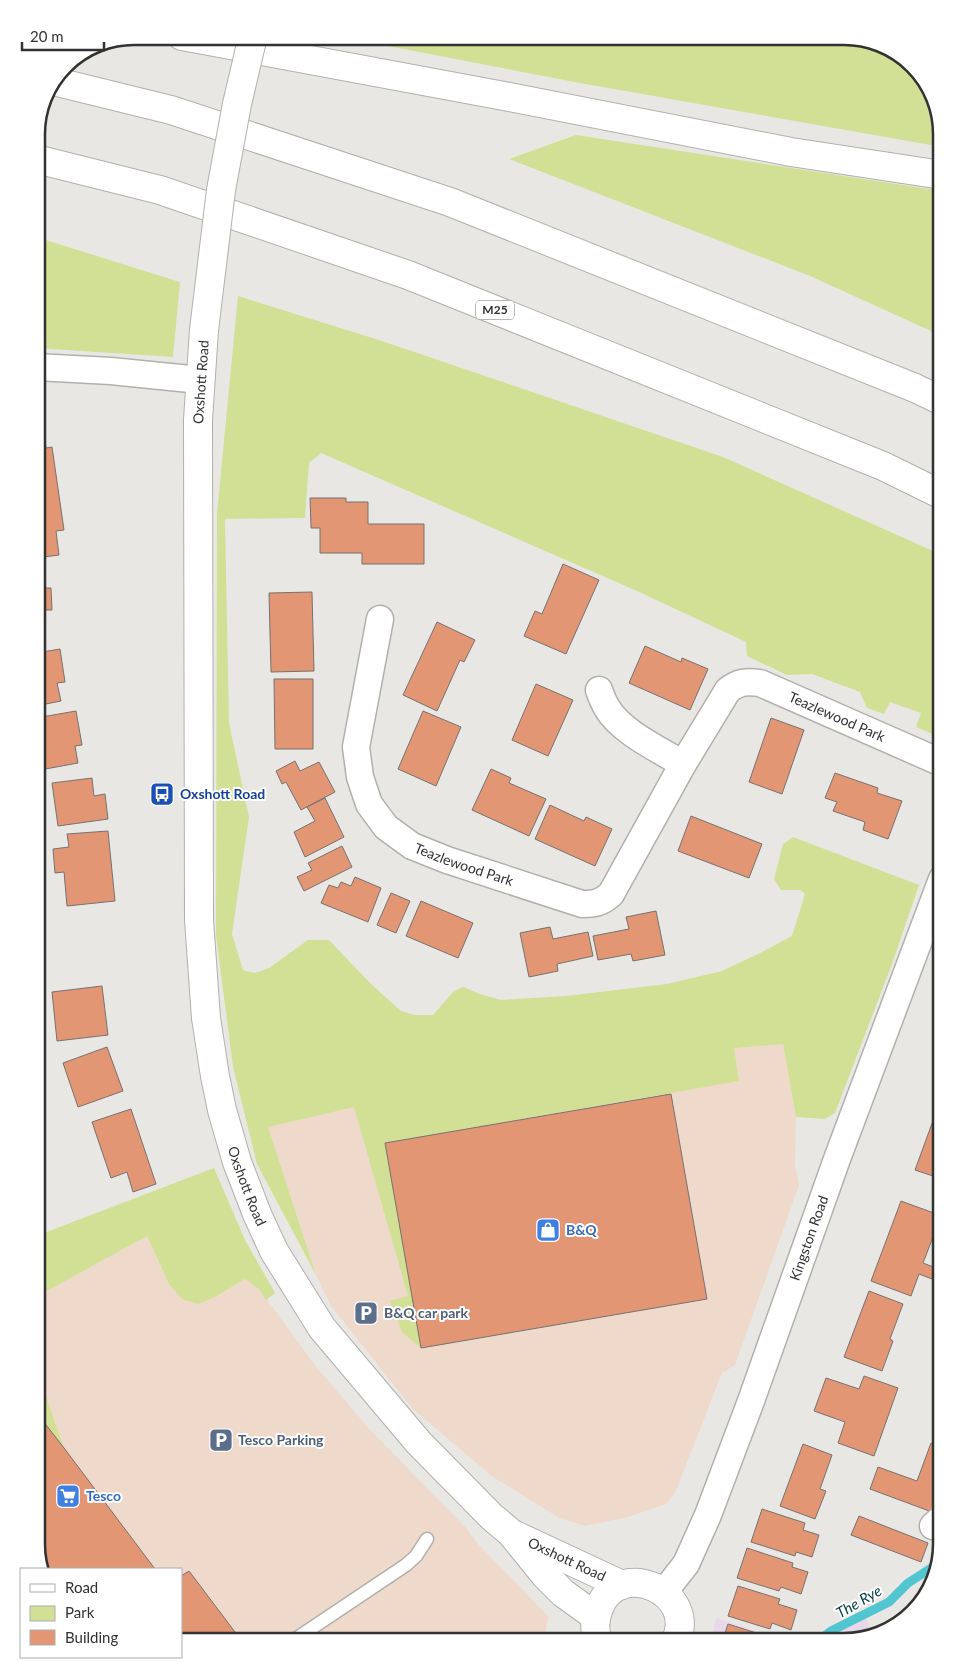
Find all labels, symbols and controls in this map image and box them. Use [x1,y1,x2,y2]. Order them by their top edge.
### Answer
scale bar [22,20,105,52]
text: 20 m [30,27,64,45]
road number: M25 [476,300,514,320]
street label: Oxshott Road [189,340,212,424]
street label: Teazlewood Park [786,688,889,745]
bus stop icon: Oxshott Road [149,781,175,807]
place label: Oxshott Road [180,785,265,802]
street label: Teazlewood Park [412,839,517,889]
street label: Oxshott Road [225,1144,270,1228]
street label: Kingston Road [785,1193,831,1283]
shop icon: B&Q [535,1217,561,1243]
place label: B&Q [566,1221,597,1238]
parking icon: B&Q car park [353,1300,379,1326]
place label: B&Q car park [384,1304,469,1321]
parking icon: Tesco Parking [208,1427,234,1453]
place label: Tesco Parking [238,1431,324,1448]
supermarket icon: Tesco [55,1483,81,1509]
place label: Tesco [86,1487,121,1504]
street label: Oxshott Road [525,1533,609,1584]
legend [20,1568,182,1658]
text: Road [65,1578,98,1596]
water label: The Rye [833,1581,884,1621]
text: Park [65,1603,95,1621]
text: Building [65,1628,118,1646]

